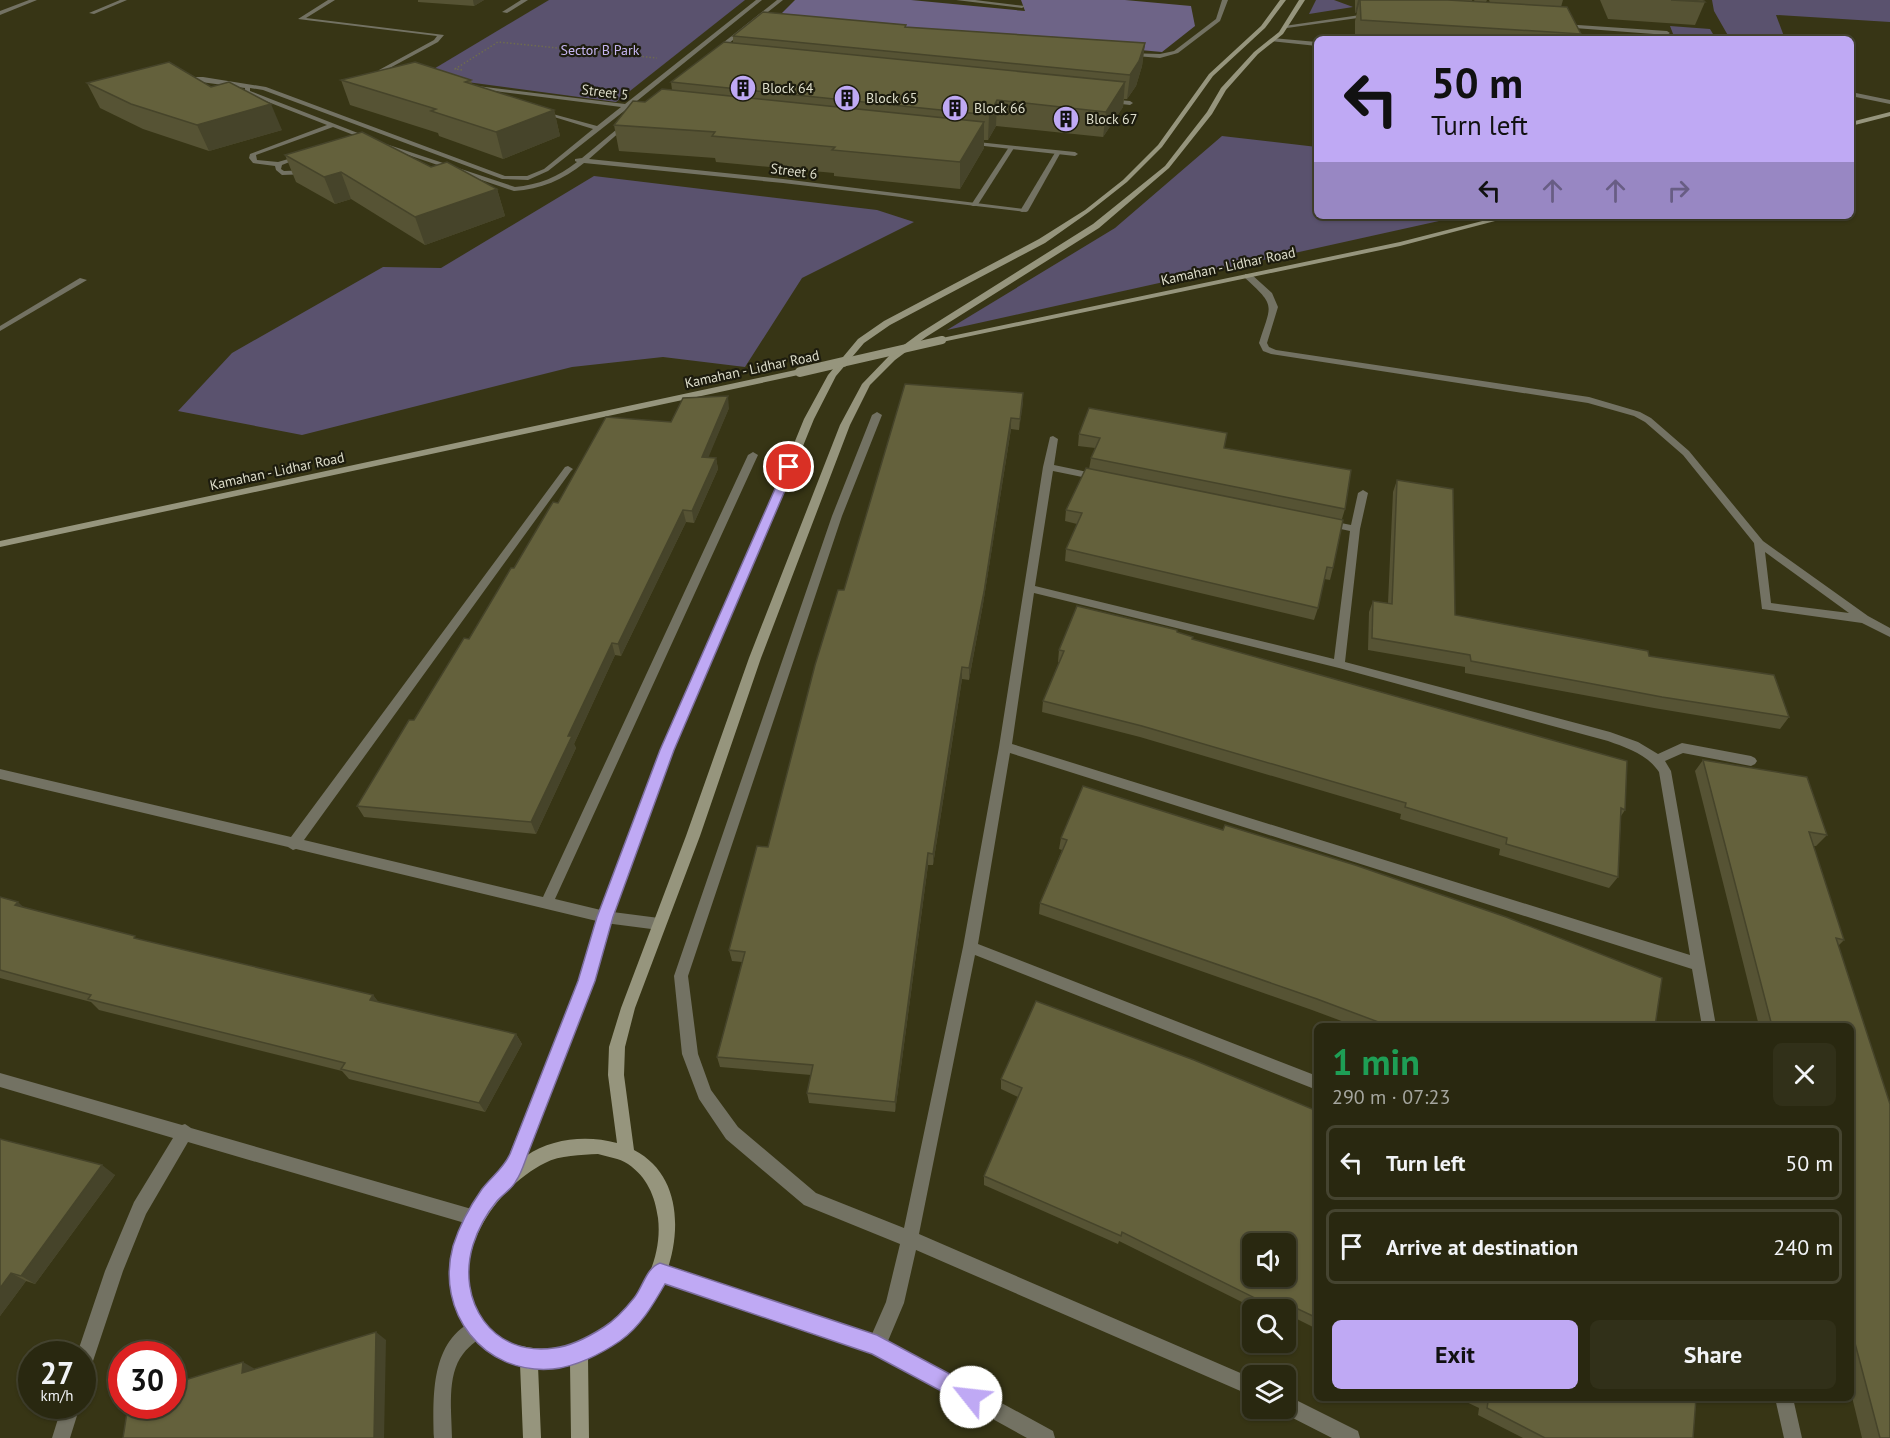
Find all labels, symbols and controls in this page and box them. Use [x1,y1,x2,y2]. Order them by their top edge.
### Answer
park label: Sector B Park [561,41,640,59]
text: 50 m [1431,55,1523,110]
icon: left [1332,60,1410,138]
building icon: Block 64 [728,73,758,103]
place label: Block 64 [762,79,814,97]
street label: Street 5 [581,80,629,104]
building icon: Block 65 [832,83,862,113]
place label: Block 65 [866,89,917,107]
building icon: Block 66 [940,93,970,123]
place label: Block 66 [974,99,1025,117]
building icon: Block 67 [1051,104,1081,134]
text: Turn left [1431,108,1528,142]
place label: Block 67 [1086,110,1137,128]
street label: Street 6 [770,159,818,183]
icon: left [1473,174,1506,207]
icon: ahead [1536,174,1569,207]
icon: ahead [1599,174,1632,207]
icon: right [1662,174,1695,207]
street label: Kamahan - Lidhar Road [1159,243,1297,289]
street label: Kamahan - Lidhar Road [683,346,821,392]
pin [763,441,814,492]
street label: Kamahan - Lidhar Road [208,448,346,494]
icon: arrive [772,450,805,483]
text: 1 min [1332,1038,1420,1085]
button: close [1773,1043,1836,1106]
text: 290 m · 07:23 [1332,1084,1450,1110]
icon: left [1335,1146,1368,1179]
text: Turn left [1386,1149,1466,1177]
text: 50 m [1785,1149,1833,1177]
icon: arrive [1335,1230,1368,1263]
map controls [1242,1233,1296,1419]
button: sound [1242,1233,1296,1287]
text: Arrive at destination [1386,1233,1578,1261]
text: 240 m [1773,1233,1833,1261]
button: search [1242,1299,1296,1353]
button: Exit [1332,1320,1578,1389]
button: Share [1590,1320,1836,1389]
speed limit sign: 30 [108,1341,186,1419]
text: 27 [40,1353,74,1392]
position arrow [939,1365,1003,1429]
button: layers [1242,1365,1296,1419]
text: km/h [41,1386,73,1405]

